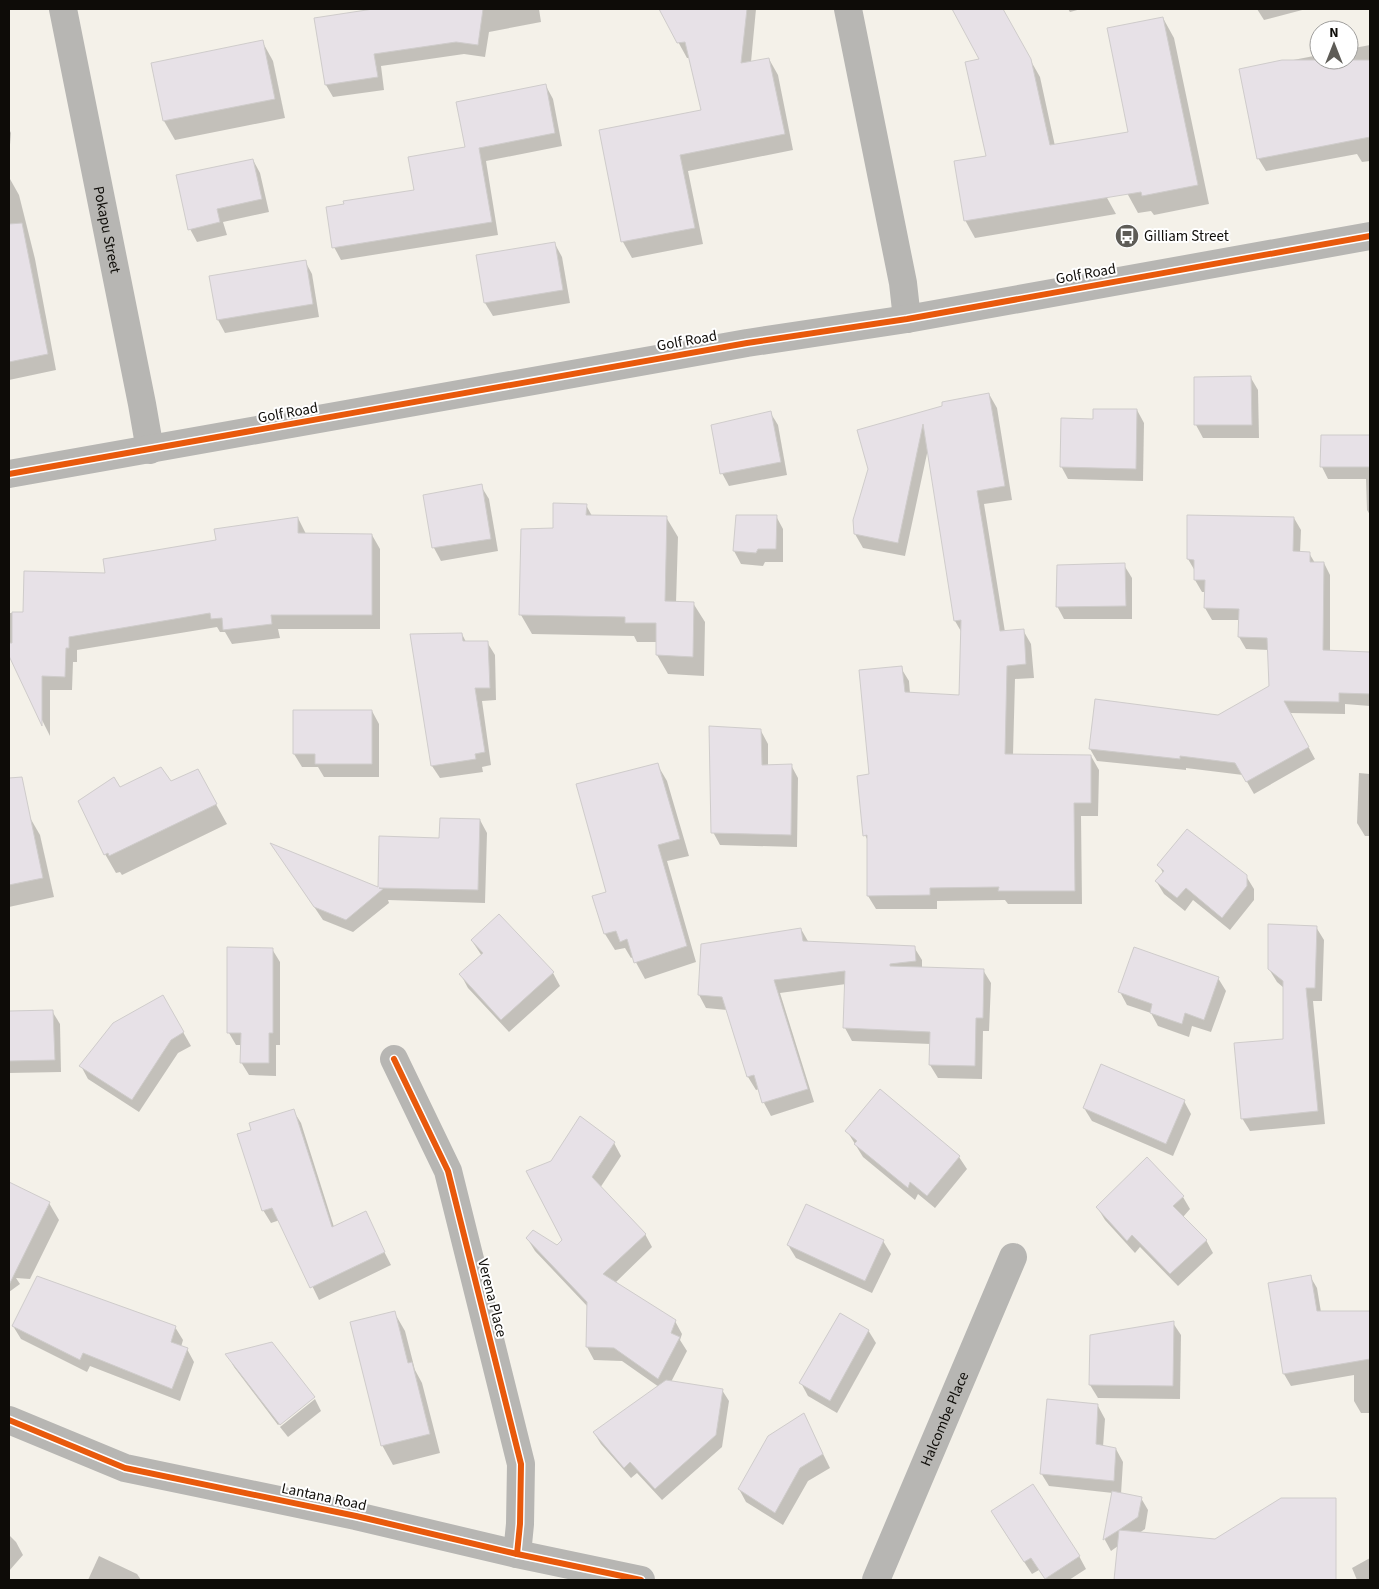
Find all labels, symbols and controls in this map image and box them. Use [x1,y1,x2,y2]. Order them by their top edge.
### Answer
north arrow [1309,20,1359,70]
text: N [1329,23,1339,43]
street label: Pokapu Street [88,184,126,275]
bus stop icon: Gilliam Street [1114,223,1140,249]
place label: Gilliam Street [1144,226,1229,247]
street label: Golf Road [1054,258,1118,290]
street label: Golf Road [655,325,719,357]
street label: Golf Road [256,397,320,429]
street label: Verena Place [472,1257,512,1339]
street label: Halcombe Place [915,1368,974,1469]
street label: Lantana Road [280,1478,368,1516]

